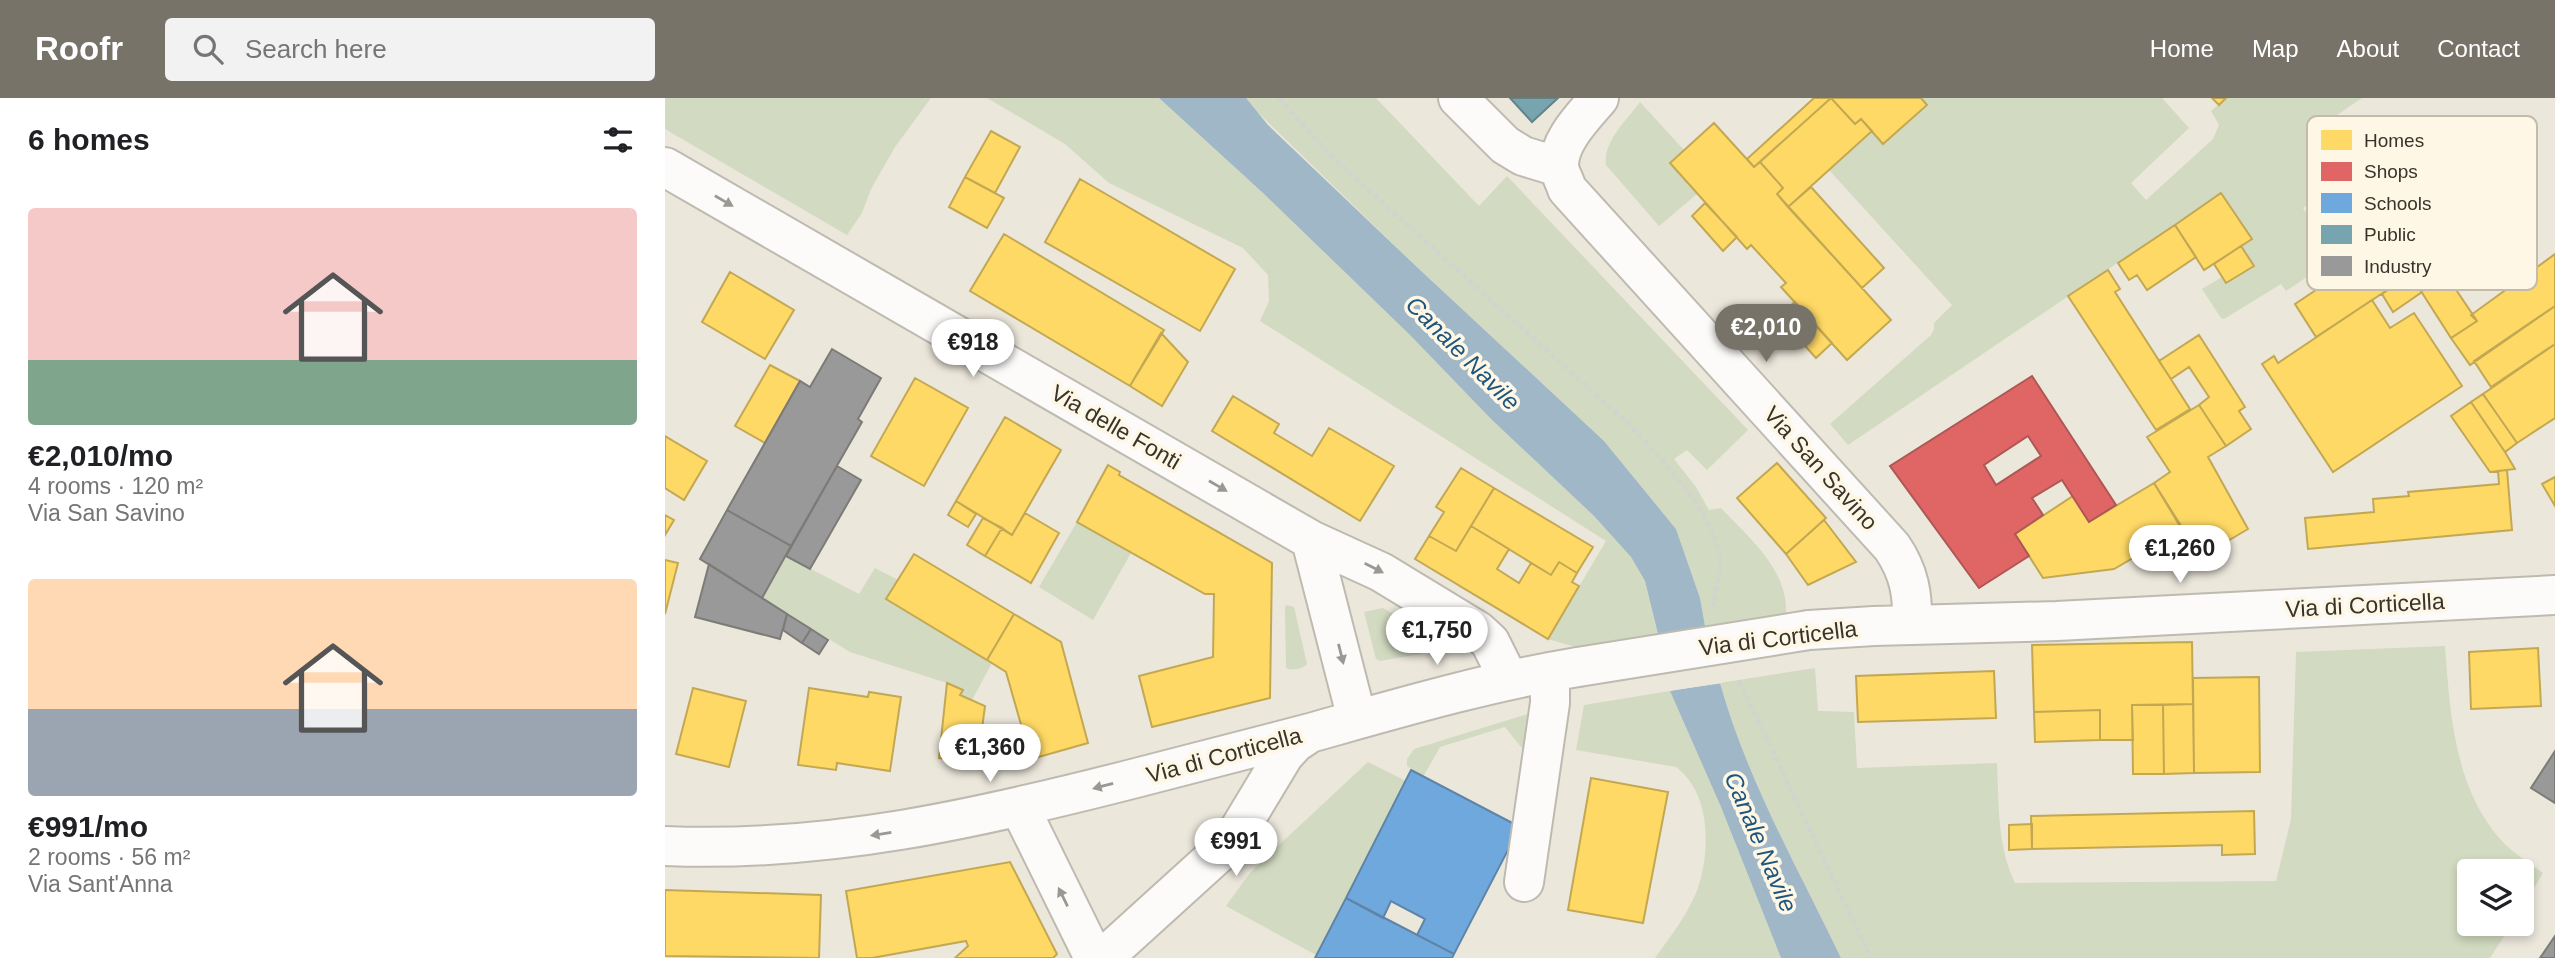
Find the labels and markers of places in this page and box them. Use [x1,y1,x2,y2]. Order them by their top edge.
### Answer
pin: €2,010 [1709,304,1823,364]
pin: €918 [932,320,1014,379]
pin: €1,260 [2123,526,2237,585]
pin: €1,750 [1380,608,1494,667]
pin: €1,360 [933,724,1047,784]
pin: €991 [1195,818,1277,878]

